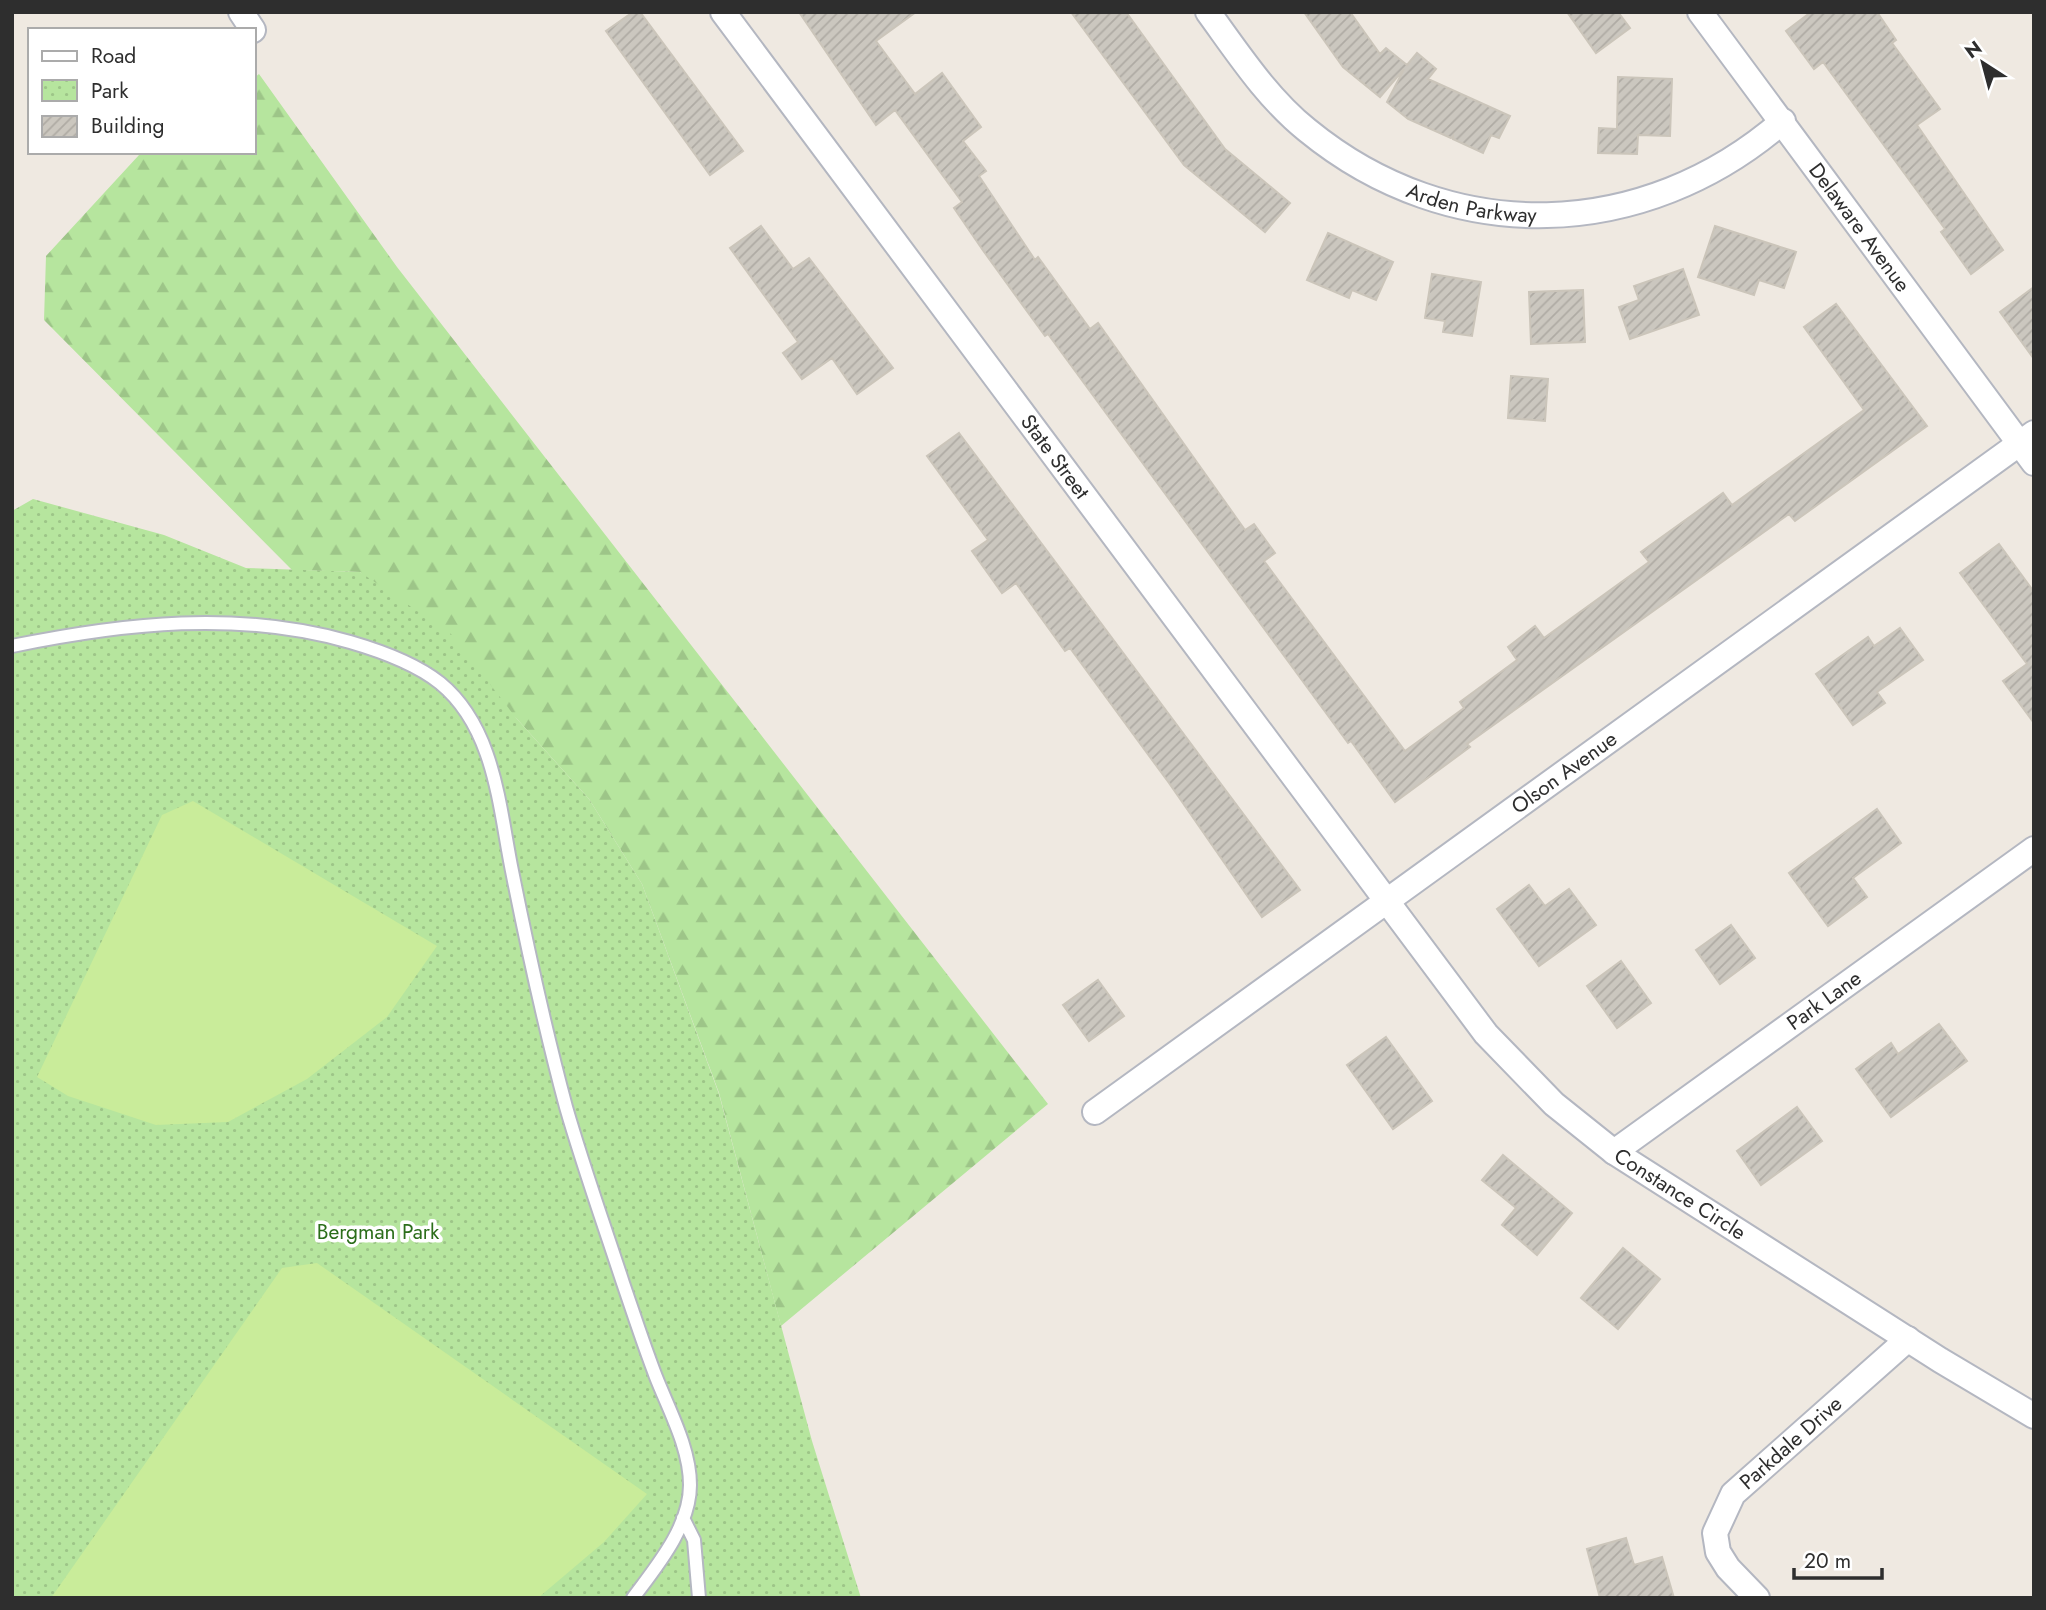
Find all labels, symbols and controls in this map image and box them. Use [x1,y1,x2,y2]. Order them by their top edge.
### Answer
legend [28,28,256,154]
north arrow [1948,28,2018,98]
text: N [1959,34,1987,65]
text: Road [91,41,136,71]
text: Park [91,76,129,106]
text: Building [91,111,164,141]
street label: Delaware Avenue [1802,157,1917,298]
street label: Arden Parkway [1402,176,1538,230]
street label: State Street [1013,408,1097,505]
street label: Olson Avenue [1505,724,1623,821]
street label: Park Lane [1781,963,1868,1038]
street label: Constance Circle [1608,1141,1752,1247]
park label: Bergman Park [317,1217,440,1247]
street label: Parkdale Drive [1733,1389,1849,1497]
scale bar [1794,1536,1882,1580]
text: 20 m [1804,1546,1851,1576]

